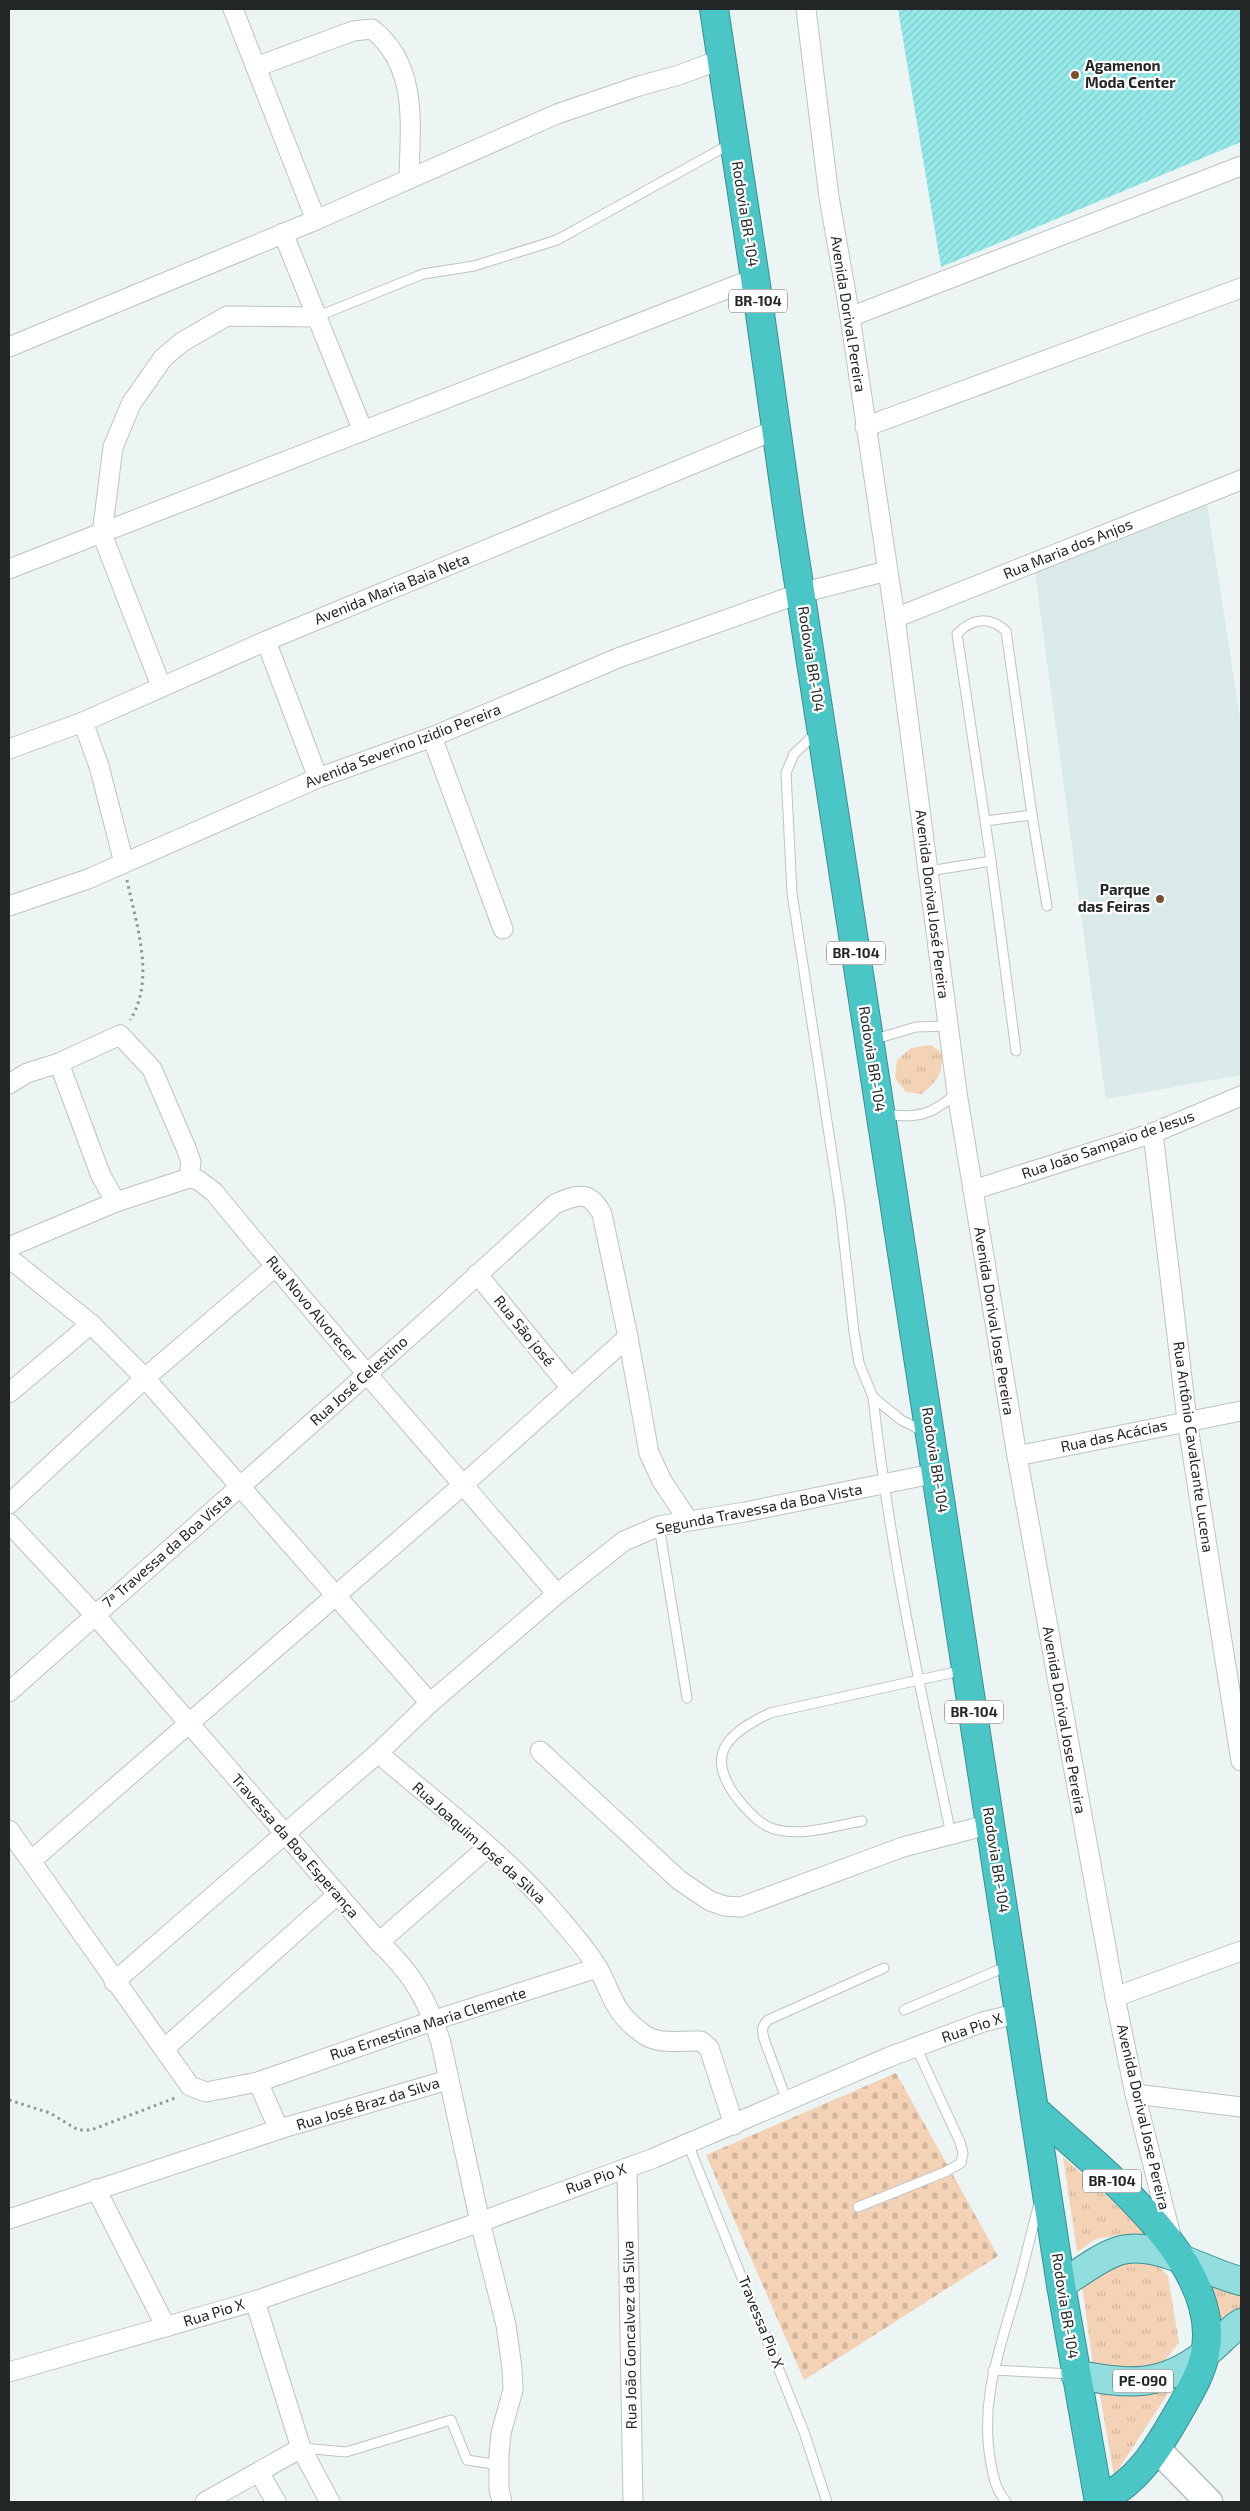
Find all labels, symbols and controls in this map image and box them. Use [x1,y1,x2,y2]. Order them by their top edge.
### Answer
place label: Agamenon Moda Center [1085,56,1176,91]
marker: Agamenon Moda Center [1069,69,1081,81]
street label: Rodovia BR-104 [729,160,763,268]
street label: Avenida Dorival Pereira [828,234,870,393]
road number: BR-104 [729,290,787,312]
street label: Rua Maria dos Anjos [1000,514,1135,583]
street label: Avenida Maria Baia Neta [311,549,472,627]
street label: Rodovia BR-104 [795,605,829,713]
street label: Avenida Severino Izidio Pereira [302,699,503,791]
street label: Avenida Dorival José Pereira [912,808,954,999]
place label: Parque das Feiras [1078,880,1150,915]
marker: Parque das Feiras [1154,893,1166,905]
road number: BR-104 [827,941,885,964]
street label: Rodovia BR-104 [856,1005,890,1113]
street label: Rua João Sampaio de Jesus [1019,1106,1197,1182]
street label: Avenida Dorival Jose Pereira [971,1225,1019,1416]
street label: Rua Novo Alvorecer [263,1252,362,1365]
street label: Rua São josé [490,1291,559,1370]
street label: Rua José Celestino [306,1332,411,1429]
street label: Rua Antônio Cavalcante Lucena [1170,1340,1218,1554]
street label: Rodovia BR-104 [919,1406,953,1514]
street label: Rua das Acácias [1059,1415,1169,1455]
street label: Segunda Travessa da Boa Vista [654,1479,864,1537]
street label: 7ª Travessa da Boa Vista [98,1489,235,1611]
street label: Avenida Dorival Jose Pereira [1040,1625,1090,1815]
road number: BR-104 [945,1700,1003,1724]
street label: Travessa da Boa Esperança [227,1770,363,1922]
street label: Rua Joaquim José da Silva [409,1778,550,1907]
street label: Rodovia BR-104 [980,1806,1014,1914]
street label: Rua Ernestina Maria Clemente [327,1983,528,2063]
street label: Rua Pio X [939,2008,1004,2046]
street label: Avenida Dorival Jose Pereira [1114,2022,1174,2212]
street label: Rua José Braz da Silva [294,2073,442,2133]
street label: Rua Pio X [563,2159,628,2197]
road number: BR-104 [1083,2170,1141,2192]
street label: Rua João Goncalvez da Silva [618,2241,640,2429]
street label: Rodovia BR-104 [1049,2252,1083,2360]
street label: Travessa Pio X [735,2273,789,2370]
street label: Rua Pio X [181,2294,246,2330]
road number: PE-090 [1113,2370,1173,2392]

